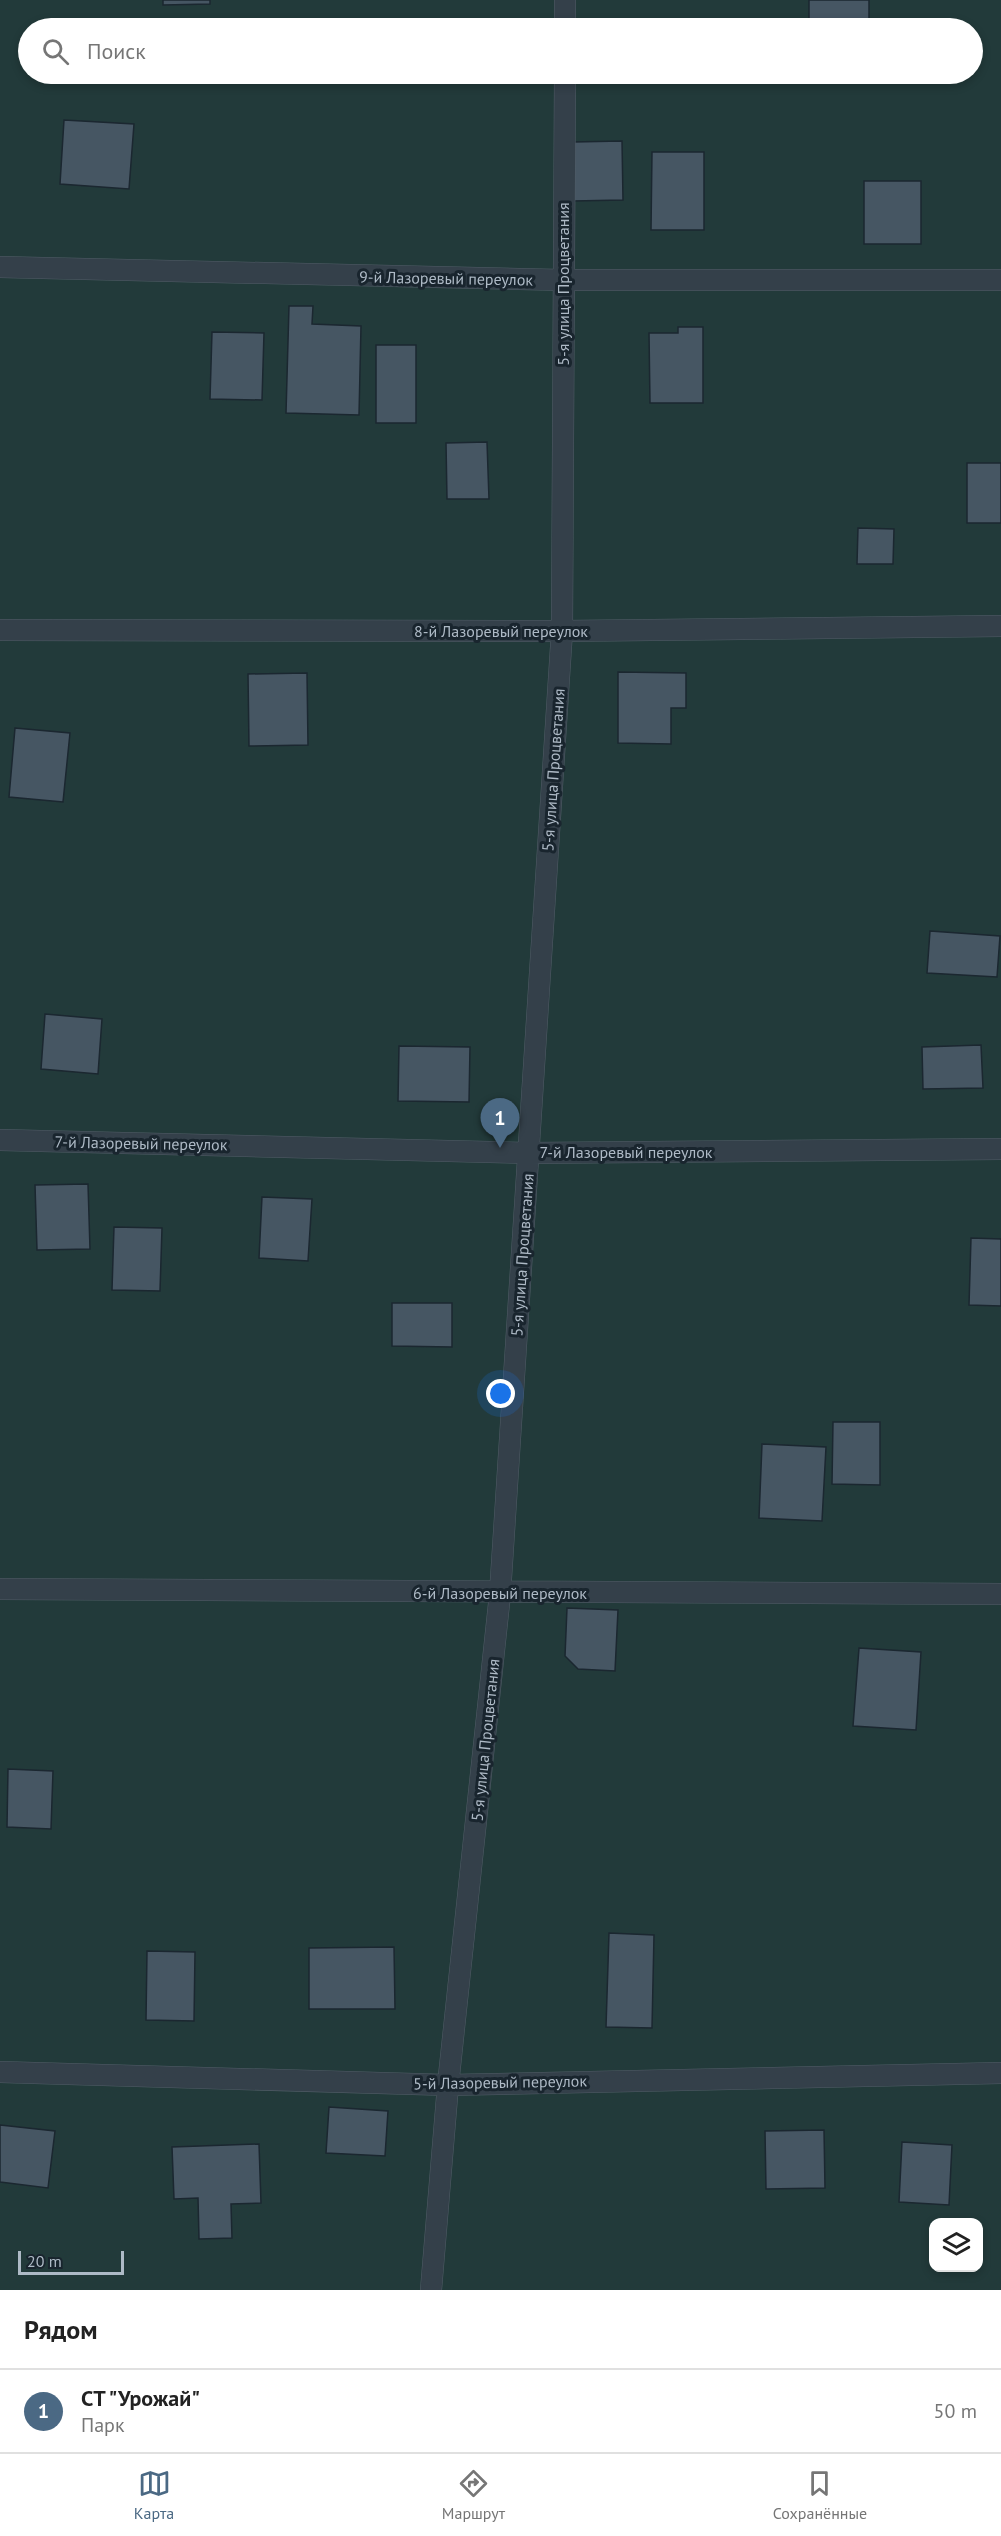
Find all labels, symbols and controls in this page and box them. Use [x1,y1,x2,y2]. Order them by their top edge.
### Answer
search box [18,18,983,84]
icon: search [39,35,72,68]
text: Поиск [87,37,146,65]
street label: 5-я улица Процветания [553,202,573,366]
street label: 9-й Лазоревый переулок [359,266,533,290]
street label: 8-й Лазоревый переулок [414,621,588,641]
street label: 5-я улица Процветания [537,688,569,852]
pin: 1 [480,1098,520,1148]
street label: 7-й Лазоревый переулок [54,1131,228,1155]
street label: 7-й Лазоревый переулок [540,1142,713,1162]
street label: 5-я улица Процветания [506,1173,538,1337]
your location [486,1379,515,1408]
street label: 6-й Лазоревый переулок [413,1583,587,1603]
street label: 5-я улица Процветания [467,1658,503,1822]
street label: 5-й Лазоревый переулок [413,2070,587,2094]
map controls [929,2218,983,2272]
button: layers [929,2218,983,2272]
scale bar [18,2248,124,2276]
text: 20 m [27,2251,62,2271]
text: Рядом [24,2313,98,2346]
text: СТ "Урожай" [81,2384,200,2412]
text: 1 [38,2398,49,2424]
text: 50 m [934,2398,977,2424]
text: Парк [81,2412,124,2438]
tab: Карта [134,2467,174,2523]
tab: Маршрут [442,2467,505,2523]
tab: Сохранённые [773,2467,867,2523]

